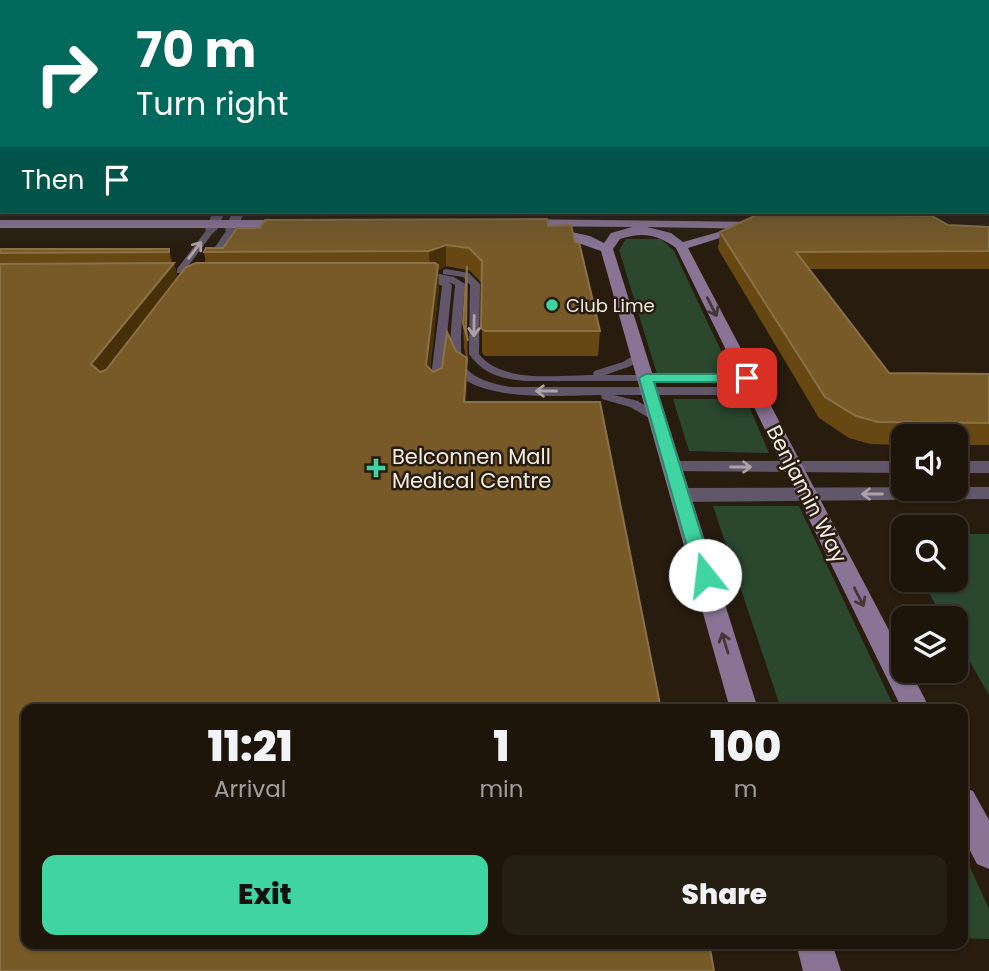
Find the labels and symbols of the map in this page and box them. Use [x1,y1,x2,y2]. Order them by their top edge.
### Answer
one-way arrow [188,242,203,260]
place label: Club Lime [566,293,655,318]
one-way arrow [706,296,720,317]
marker: Club Lime [544,297,560,313]
one-way arrow [467,314,481,337]
pin [717,348,777,408]
one-way arrow [535,384,558,398]
street label: Benjamin Way [760,420,854,568]
place label: Belconnen Mall Medical Centre [392,442,551,495]
marker: Belconnen Mall Medical Centre [366,458,386,478]
one-way arrow [729,460,752,474]
one-way arrow [861,487,884,501]
position arrow [668,538,742,612]
one-way arrow [853,586,867,607]
one-way arrow [717,633,730,655]

